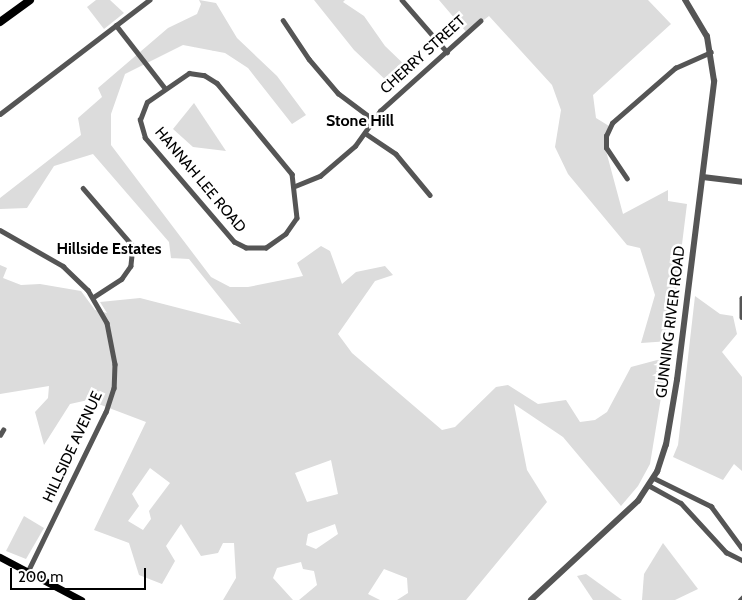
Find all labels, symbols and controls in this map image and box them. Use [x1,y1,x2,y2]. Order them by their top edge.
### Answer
street label: CHERRY STREET [377,12,469,98]
district label: Stone Hill [326,111,394,131]
street label: HANNAH LEE ROAD [151,124,249,236]
district label: Hillside Estates [56,239,162,259]
street label: GUNNING RIVER ROAD [653,245,689,399]
street label: HILLSIDE AVENUE [39,389,107,505]
scale bar [12,558,149,590]
text: 200 m [18,568,63,586]

